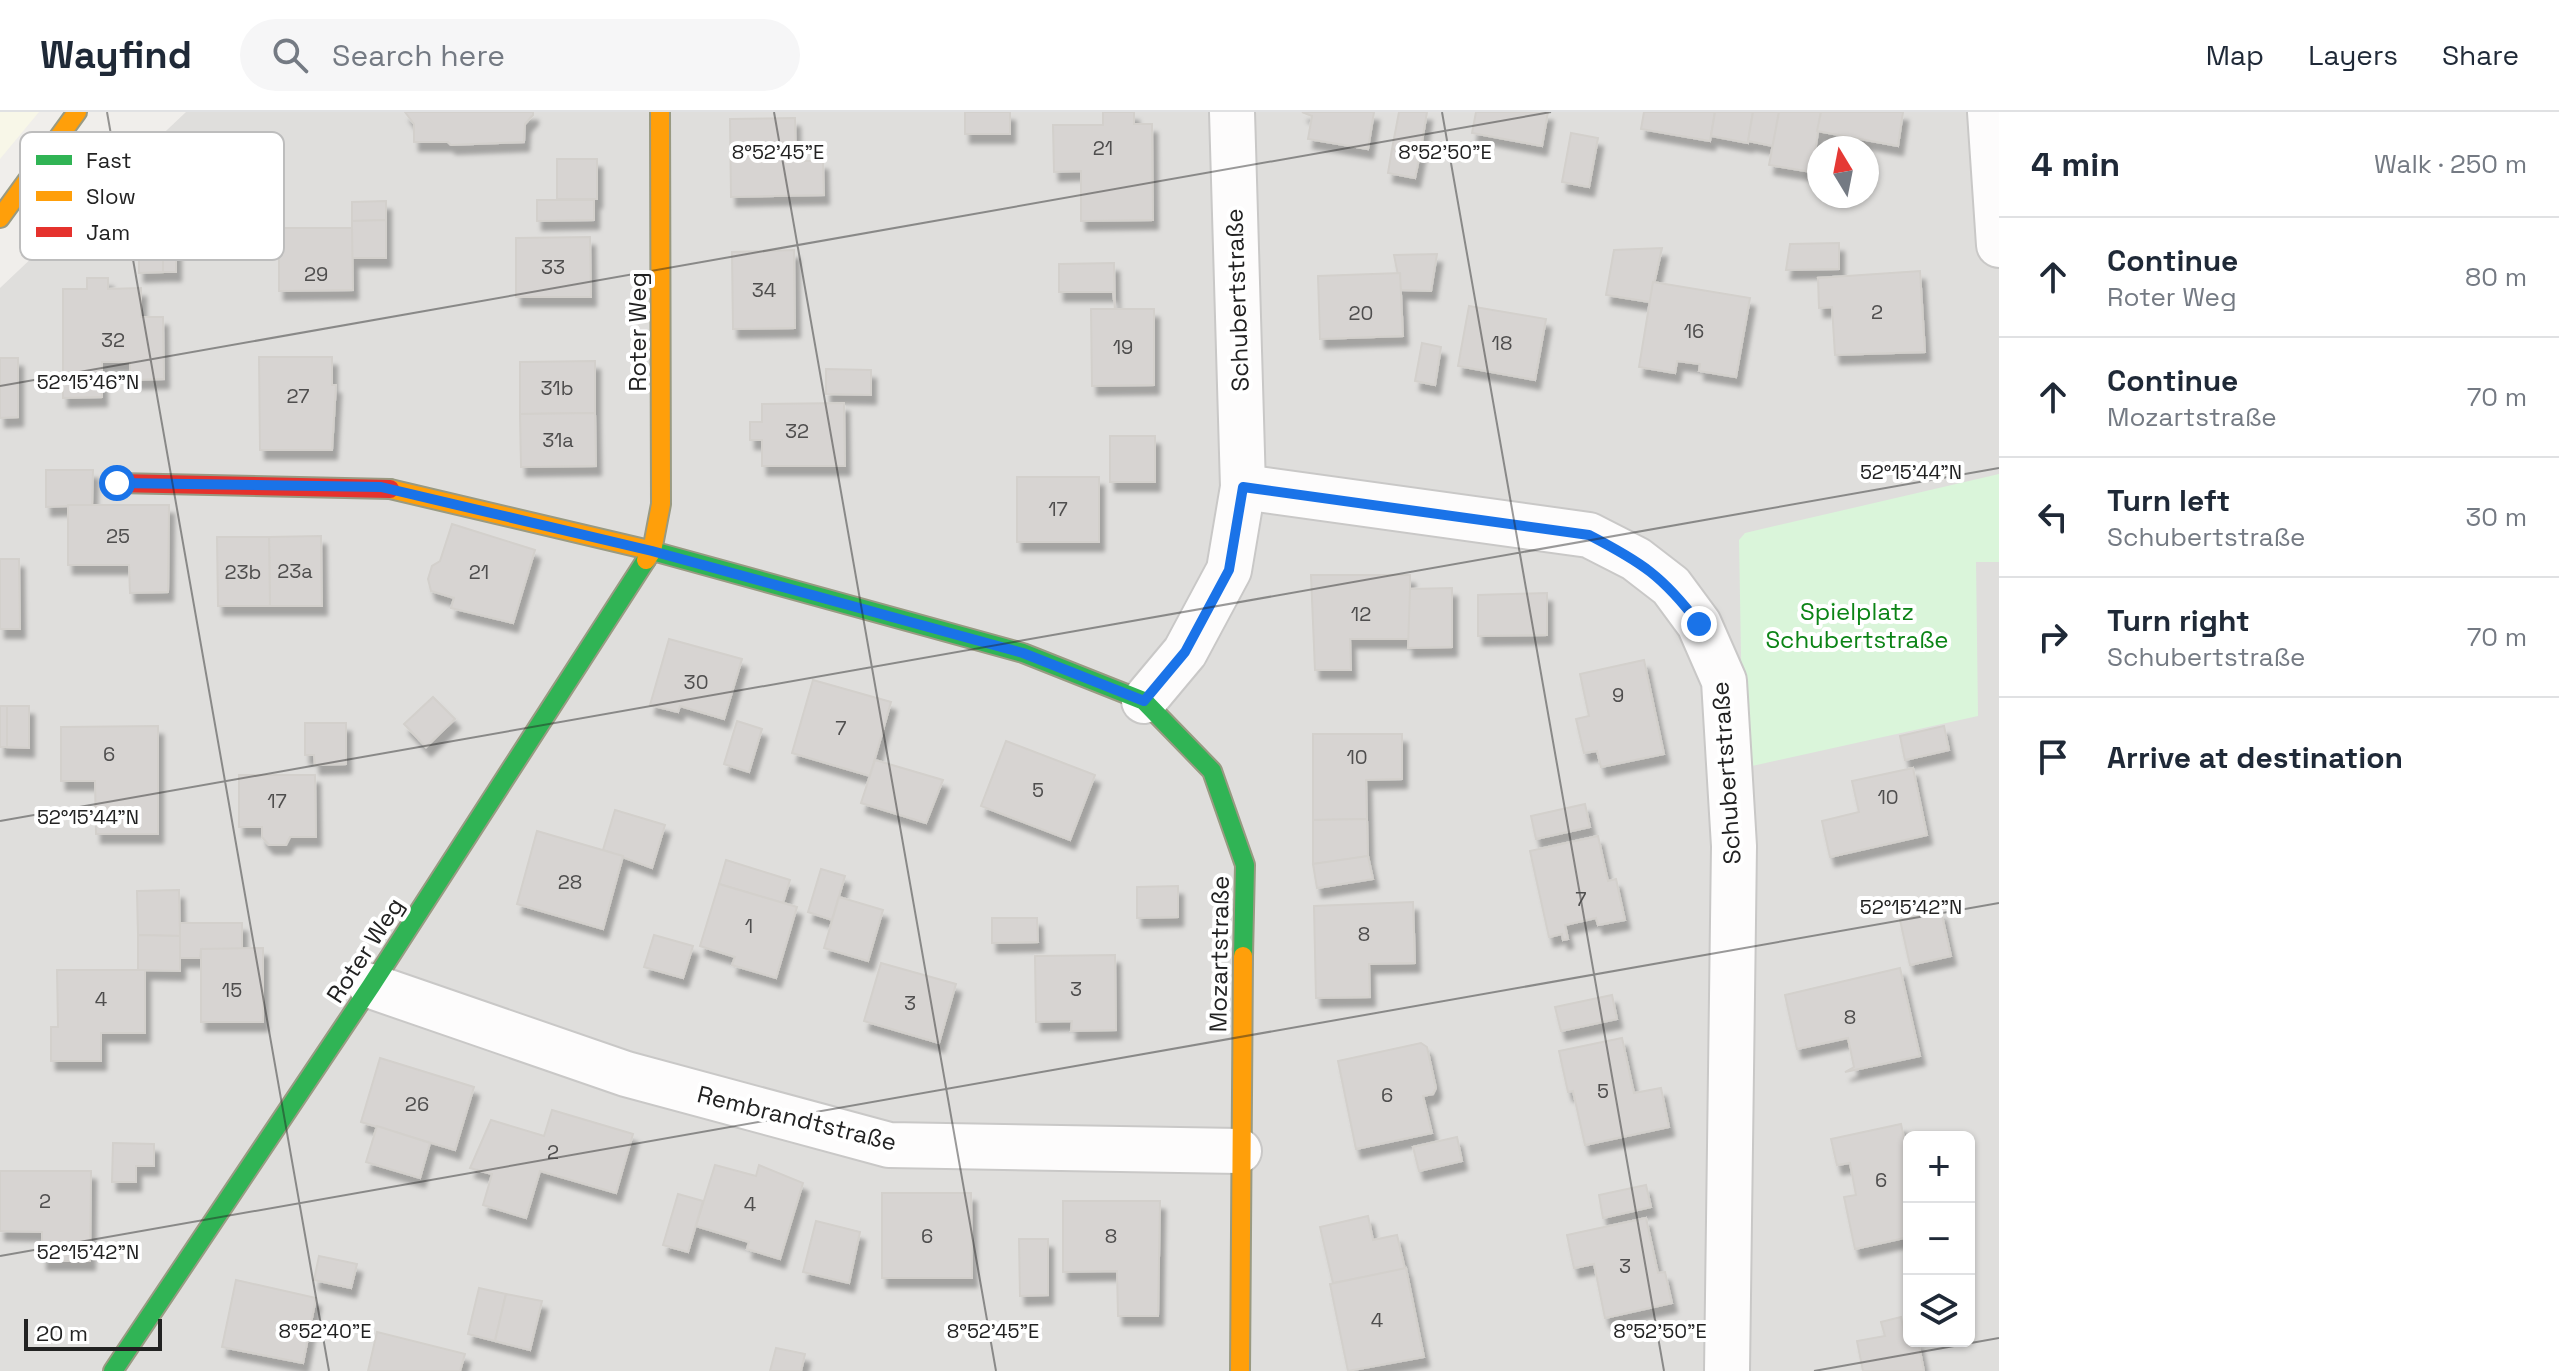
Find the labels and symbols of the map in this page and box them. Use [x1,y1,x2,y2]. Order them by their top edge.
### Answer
legend [20,132,284,260]
house number: 21 [1093,135,1113,161]
north arrow [1807,136,1879,208]
text: 8°52'45"E [732,139,824,165]
text: 8°52'50"E [1398,139,1492,165]
text: Fast [86,146,132,174]
text: Slow [86,182,136,210]
street label: Schubertstraße [1218,208,1256,392]
text: Jam [86,218,130,246]
house number: 33 [541,254,565,280]
house number: 29 [304,261,328,287]
street label: Roter Weg [622,272,653,392]
house number: 34 [752,277,776,303]
house number: 2 [1871,299,1883,325]
house number: 20 [1349,300,1373,326]
house number: 16 [1684,318,1704,344]
house number: 32 [101,327,125,353]
house number: 18 [1492,330,1512,356]
house number: 19 [1113,334,1133,360]
text: 52°15'46"N [37,369,139,395]
house number: 31b [540,375,574,401]
house number: 27 [286,383,310,409]
house number: 32 [785,418,809,444]
house number: 31a [542,427,574,453]
text: 52°15'44"N [1860,459,1962,485]
route start [99,465,135,501]
house number: 17 [1048,496,1068,522]
house number: 25 [106,523,130,549]
house number: 23a [277,558,313,584]
house number: 23b [225,559,261,585]
house number: 21 [469,559,489,585]
park label: Spielplatz Schubertstraße [1765,596,1949,655]
house number: 12 [1351,601,1371,627]
route end [1681,606,1717,642]
house number: 30 [684,669,708,695]
street label: Schubertstraße [1704,681,1748,865]
house number: 9 [1612,682,1624,708]
house number: 7 [835,715,847,741]
house number: 6 [103,741,115,767]
house number: 10 [1346,744,1368,770]
house number: 5 [1032,777,1044,803]
house number: 10 [1877,784,1899,810]
house number: 17 [267,788,287,814]
text: 52°15'44"N [37,804,139,830]
house number: 28 [558,869,582,895]
street label: Mozartstraße [1202,875,1236,1033]
house number: 7 [1575,886,1587,912]
street label: Roter Weg [319,891,411,1009]
text: 52°15'42"N [1860,894,1962,920]
house number: 1 [745,913,753,939]
house number: 8 [1358,921,1370,947]
house number: 3 [1070,976,1082,1002]
house number: 15 [222,977,242,1003]
house number: 4 [95,986,107,1012]
house number: 3 [904,990,916,1016]
house number: 8 [1844,1004,1856,1030]
street label: Rembrandtstraße [694,1078,900,1158]
house number: 5 [1597,1078,1609,1104]
house number: 6 [1381,1082,1393,1108]
house number: 26 [405,1091,429,1117]
house number: 2 [547,1139,559,1165]
house number: 6 [1875,1167,1887,1193]
house number: 2 [39,1188,51,1214]
house number: 4 [744,1191,756,1217]
house number: 6 [921,1223,933,1249]
house number: 8 [1105,1223,1117,1249]
text: 52°15'42"N [37,1239,139,1265]
house number: 3 [1619,1253,1631,1279]
house number: 4 [1371,1307,1383,1333]
scale bar [24,1315,162,1351]
text: 8°52'40"E [278,1318,372,1344]
text: 8°52'45"E [947,1318,1039,1344]
text: 8°52'50"E [1613,1318,1707,1344]

